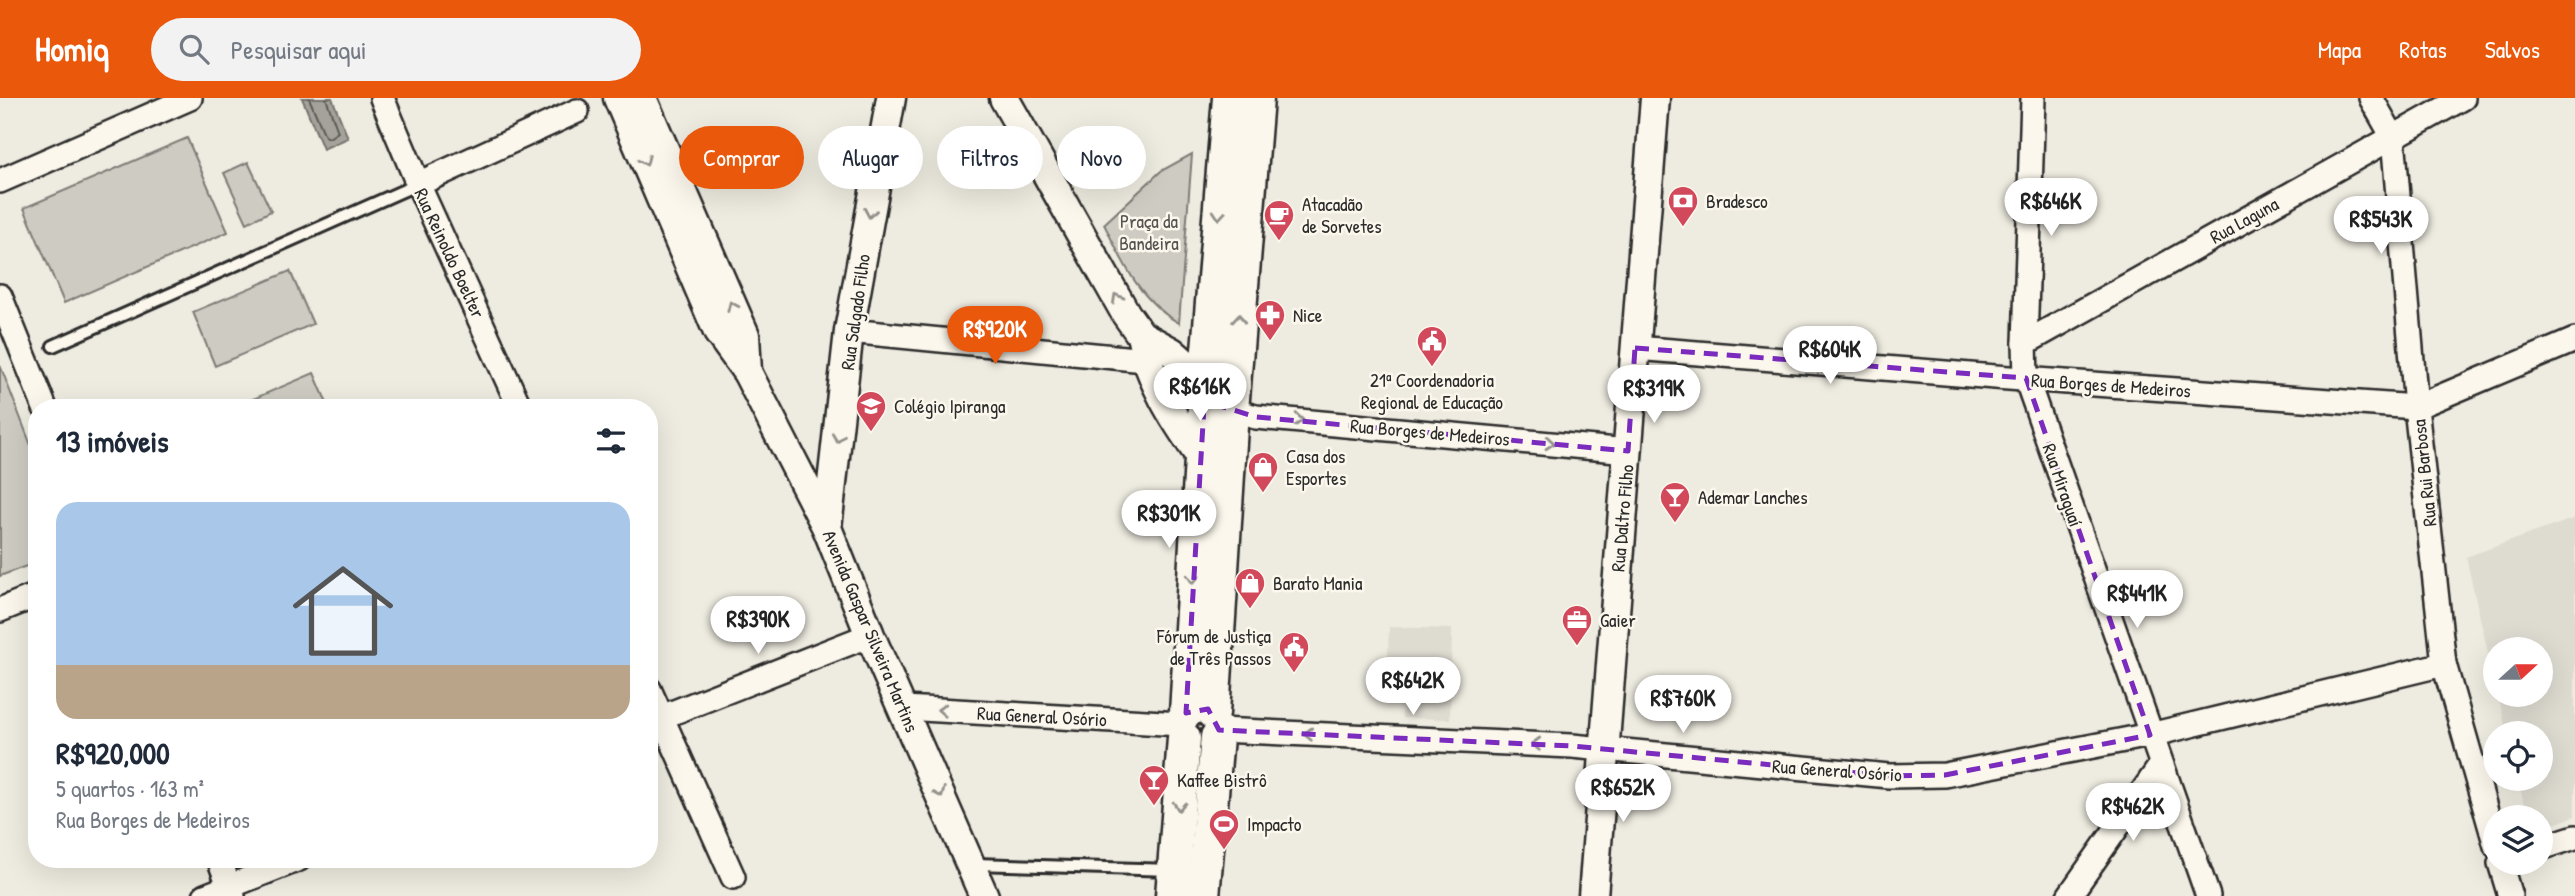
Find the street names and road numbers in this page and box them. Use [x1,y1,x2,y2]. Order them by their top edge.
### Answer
street label: Rua Reinoldo Boelter [409,184,492,323]
street label: Rua Laguna [2205,190,2283,249]
street label: Rua Salgado Filho [834,252,876,372]
street label: Rua Borges de Medeiros [2030,366,2192,404]
street label: Rua Borges de Medeiros [1349,412,1511,452]
street label: Rua Rui Barbosa [2405,418,2443,528]
street label: Rua Miraguaí [2037,440,2089,530]
street label: Rua Daltro Filho [1604,463,1640,573]
street label: Avenida Gaspar Silveira Martins [817,526,925,736]
street label: Rua General Osório [976,700,1108,732]
street label: Rua General Osório [1771,753,1903,788]

